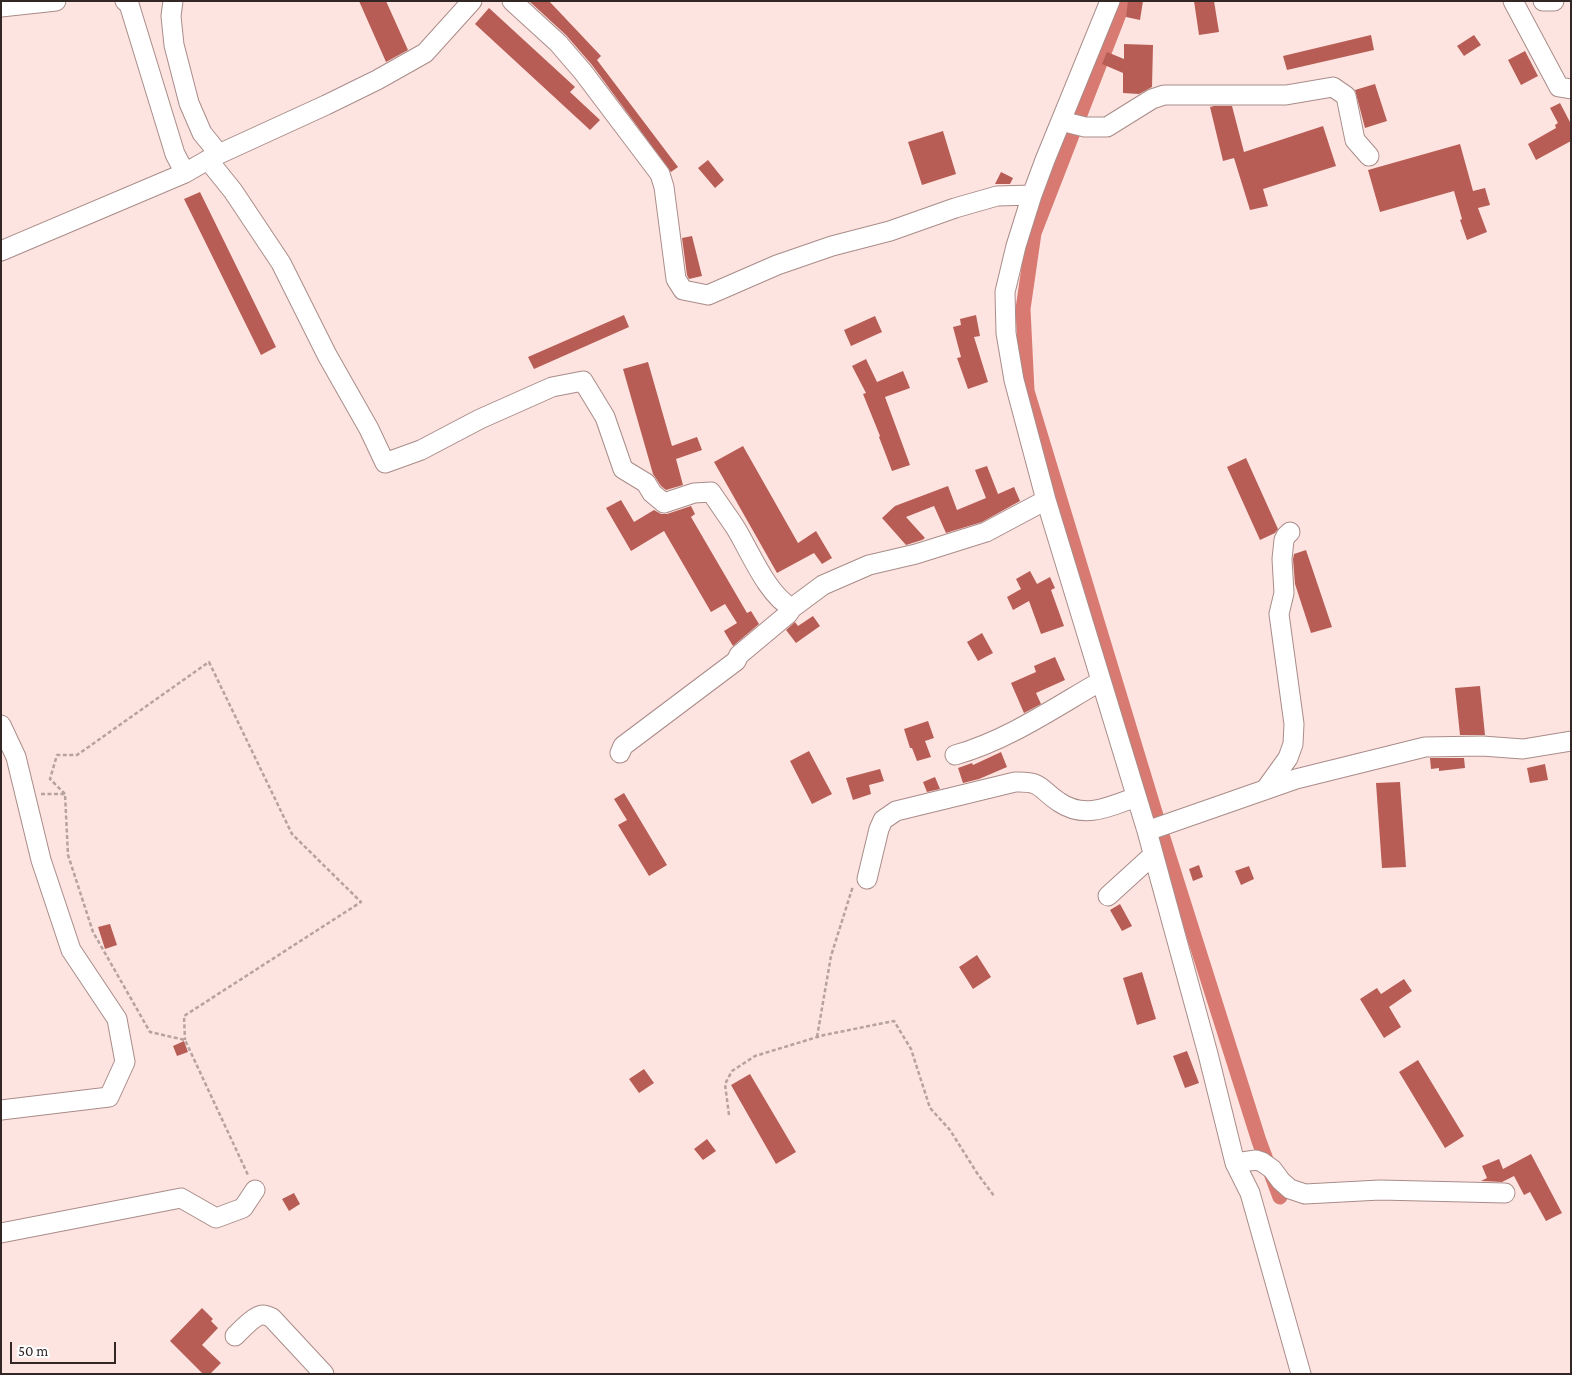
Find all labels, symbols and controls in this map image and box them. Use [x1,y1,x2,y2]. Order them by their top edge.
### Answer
scale bar [12,1332,119,1364]
text: 50 m [18,1343,48,1359]

